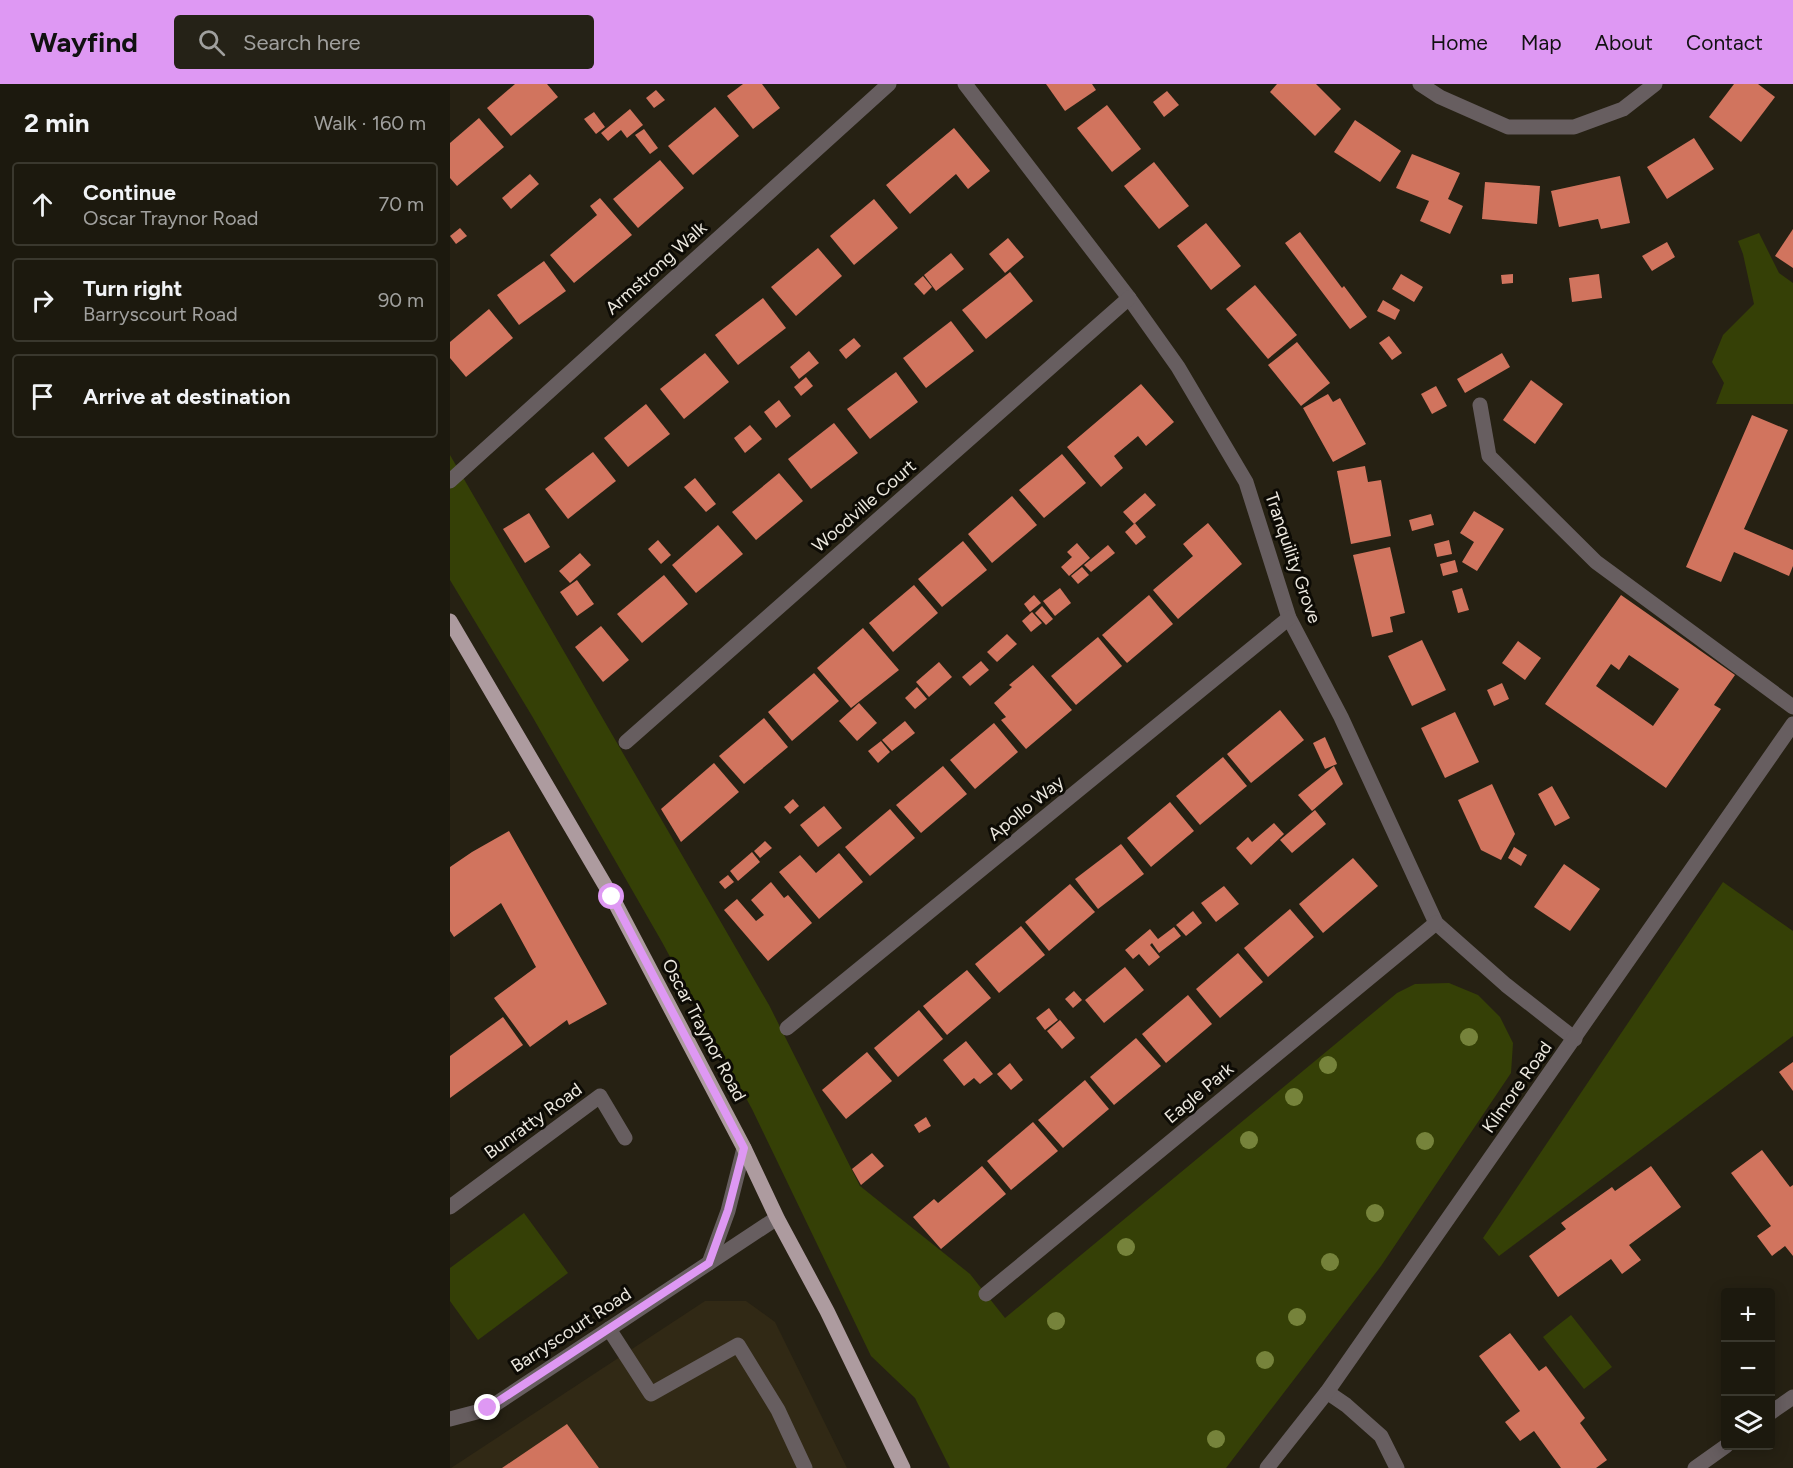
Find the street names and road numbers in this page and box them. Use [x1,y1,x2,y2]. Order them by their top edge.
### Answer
street label: Armstrong Walk [601,217,711,319]
street label: Woodville Court [808,455,920,557]
street label: Tranquility Grove [1260,490,1326,626]
street label: Apollo Way [984,770,1069,845]
street label: Oscar Traynor Road [657,955,751,1105]
street label: Kilmore Road [1477,1037,1557,1137]
street label: Eagle Park [1160,1058,1238,1128]
street label: Bunratty Road [480,1078,586,1164]
street label: Barryscourt Road [507,1283,635,1377]

